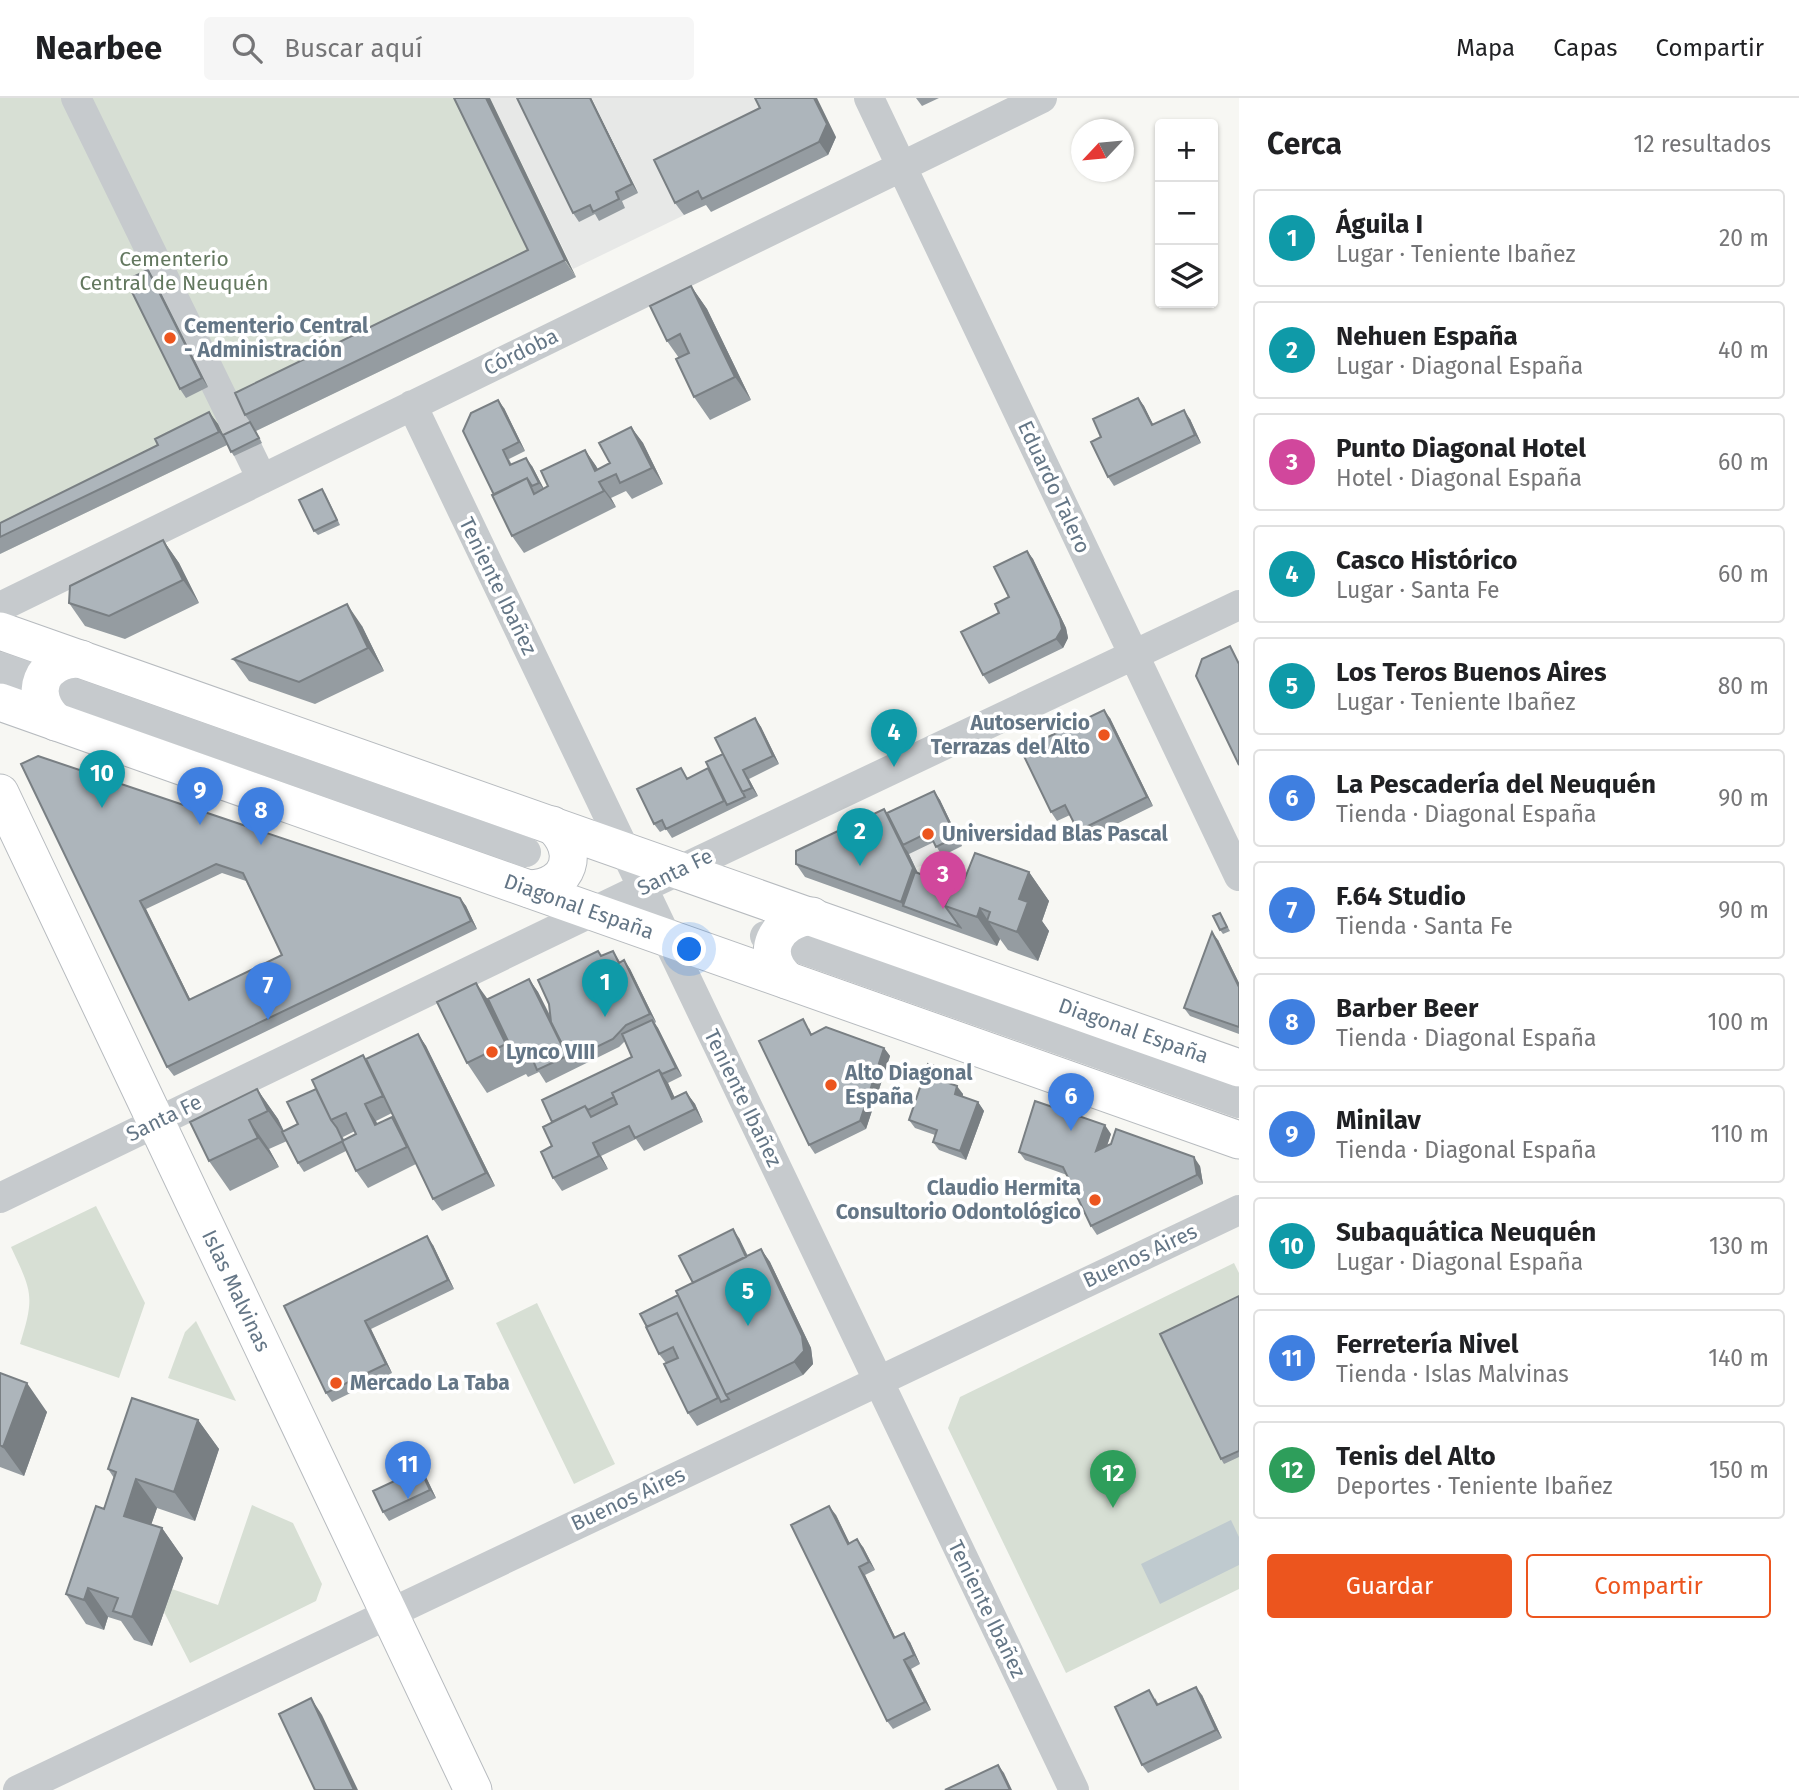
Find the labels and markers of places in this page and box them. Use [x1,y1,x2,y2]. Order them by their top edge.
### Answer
place label: Cementerio Central - Administración [184,313,369,363]
marker: Cementerio Central - Administración [162,330,178,346]
pin: 4 [871,709,917,767]
place label: Autoservicio Terrazas del Alto [931,710,1090,760]
marker: Autoservicio Terrazas del Alto [1096,727,1112,743]
pin: 10 [79,750,125,808]
pin: 9 [177,767,223,825]
pin: 8 [238,787,284,845]
pin: 2 [837,808,883,866]
place label: Universidad Blas Pascal [942,821,1168,847]
marker: Universidad Blas Pascal [920,826,936,842]
pin: 3 [920,851,966,909]
pin: 1 [582,959,628,1017]
pin: 7 [245,962,291,1020]
place label: Lynco VIII [506,1039,595,1065]
marker: Lynco VIII [484,1044,500,1060]
place label: Alto Diagonal España [844,1060,973,1110]
pin: 6 [1048,1073,1094,1131]
marker: Alto Diagonal España [823,1077,839,1093]
place label: Claudio Hermita Consultorio Odontológico [836,1175,1081,1225]
marker: Claudio Hermita Consultorio Odontológico [1087,1192,1103,1208]
pin: 5 [725,1268,771,1326]
place label: Mercado La Taba [350,1370,510,1396]
marker: Mercado La Taba [328,1375,344,1391]
pin: 11 [385,1441,431,1499]
pin: 12 [1090,1450,1136,1508]

